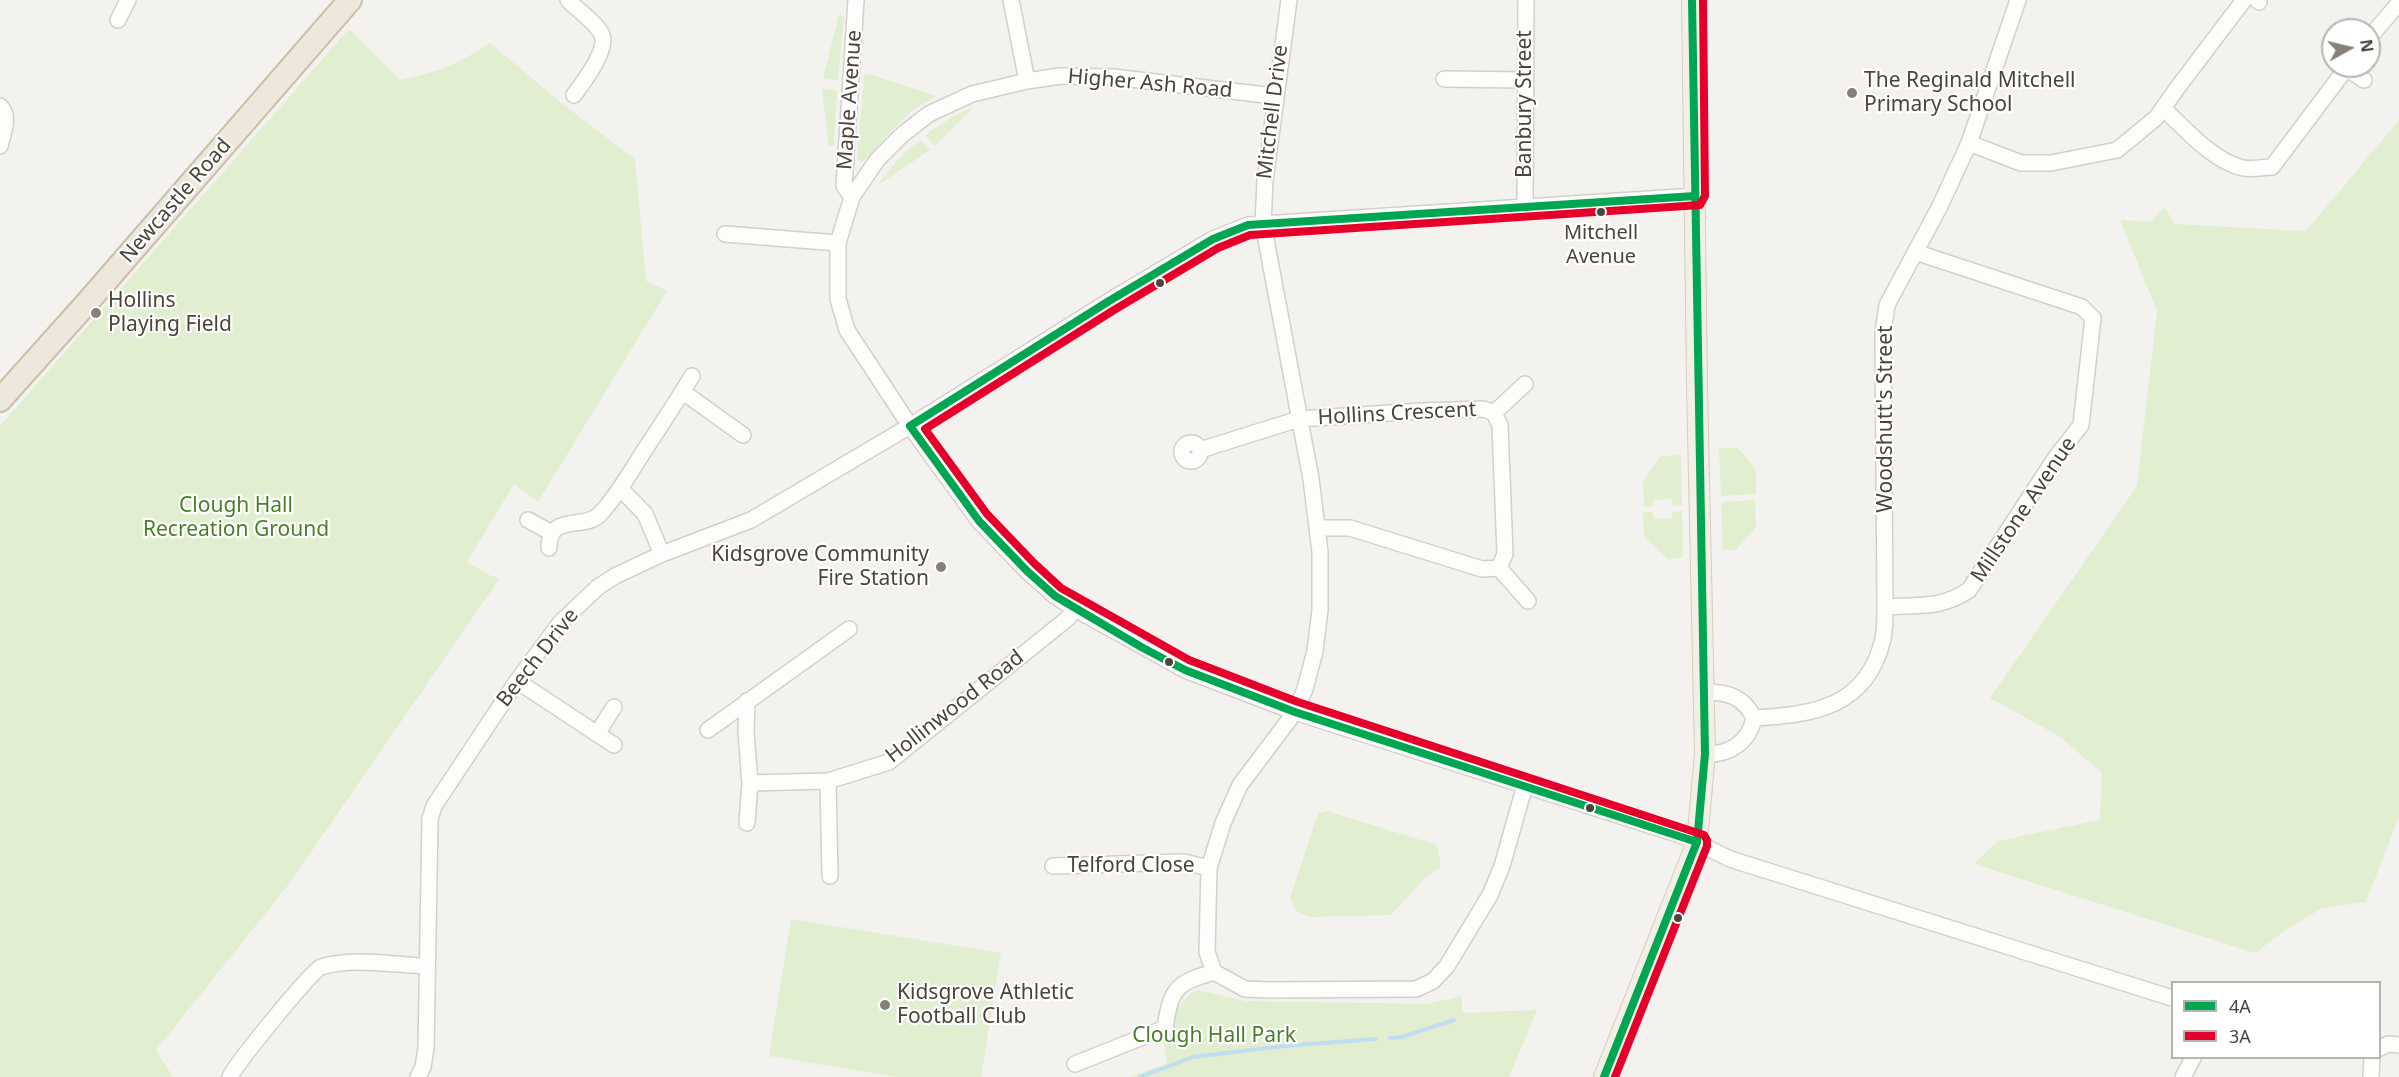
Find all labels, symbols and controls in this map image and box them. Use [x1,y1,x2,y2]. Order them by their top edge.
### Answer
north arrow [2321,18,2381,78]
street label: Maple Avenue [833,29,867,171]
street label: Banbury Street [1512,30,1538,178]
text: N [2355,38,2379,54]
street label: Mitchell Drive [1252,43,1294,181]
street label: Higher Ash Road [1067,64,1233,104]
place label: The Reginald Mitchell Primary School [1864,68,2076,118]
marker: The Reginald Mitchell Primary School [1845,86,1859,100]
street label: Newcastle Road [115,134,237,268]
marker: Mitchell Avenue [1595,206,1607,218]
place label: Mitchell Avenue [1564,221,1638,268]
unlabelled marker [1154,277,1166,289]
place label: Hollins Playing Field [108,288,232,338]
marker: Hollins Playing Field [89,306,103,320]
street label: Woodshutt's Street [1873,325,1899,513]
street label: Hollins Crescent [1317,397,1477,431]
street label: Millstone Avenue [1966,433,2082,587]
park label: Clough Hall Recreation Ground [143,493,329,543]
place label: Kidsgrove Community Fire Station [711,542,929,592]
marker: Kidsgrove Community Fire Station [934,560,948,574]
street label: Beech Drive [492,604,584,712]
street label: Hollinwood Road [881,645,1029,769]
unlabelled marker [1163,656,1175,668]
unlabelled marker [1584,802,1596,814]
street label: Telford Close [1067,853,1195,879]
unlabelled marker [1672,912,1684,924]
place label: Kidsgrove Athletic Football Club [897,980,1074,1030]
legend [2171,981,2381,1059]
text: 4A [2229,994,2251,1018]
marker: Kidsgrove Athletic Football Club [878,998,892,1012]
park label: Clough Hall Park [1132,1023,1296,1049]
text: 3A [2229,1024,2251,1048]

